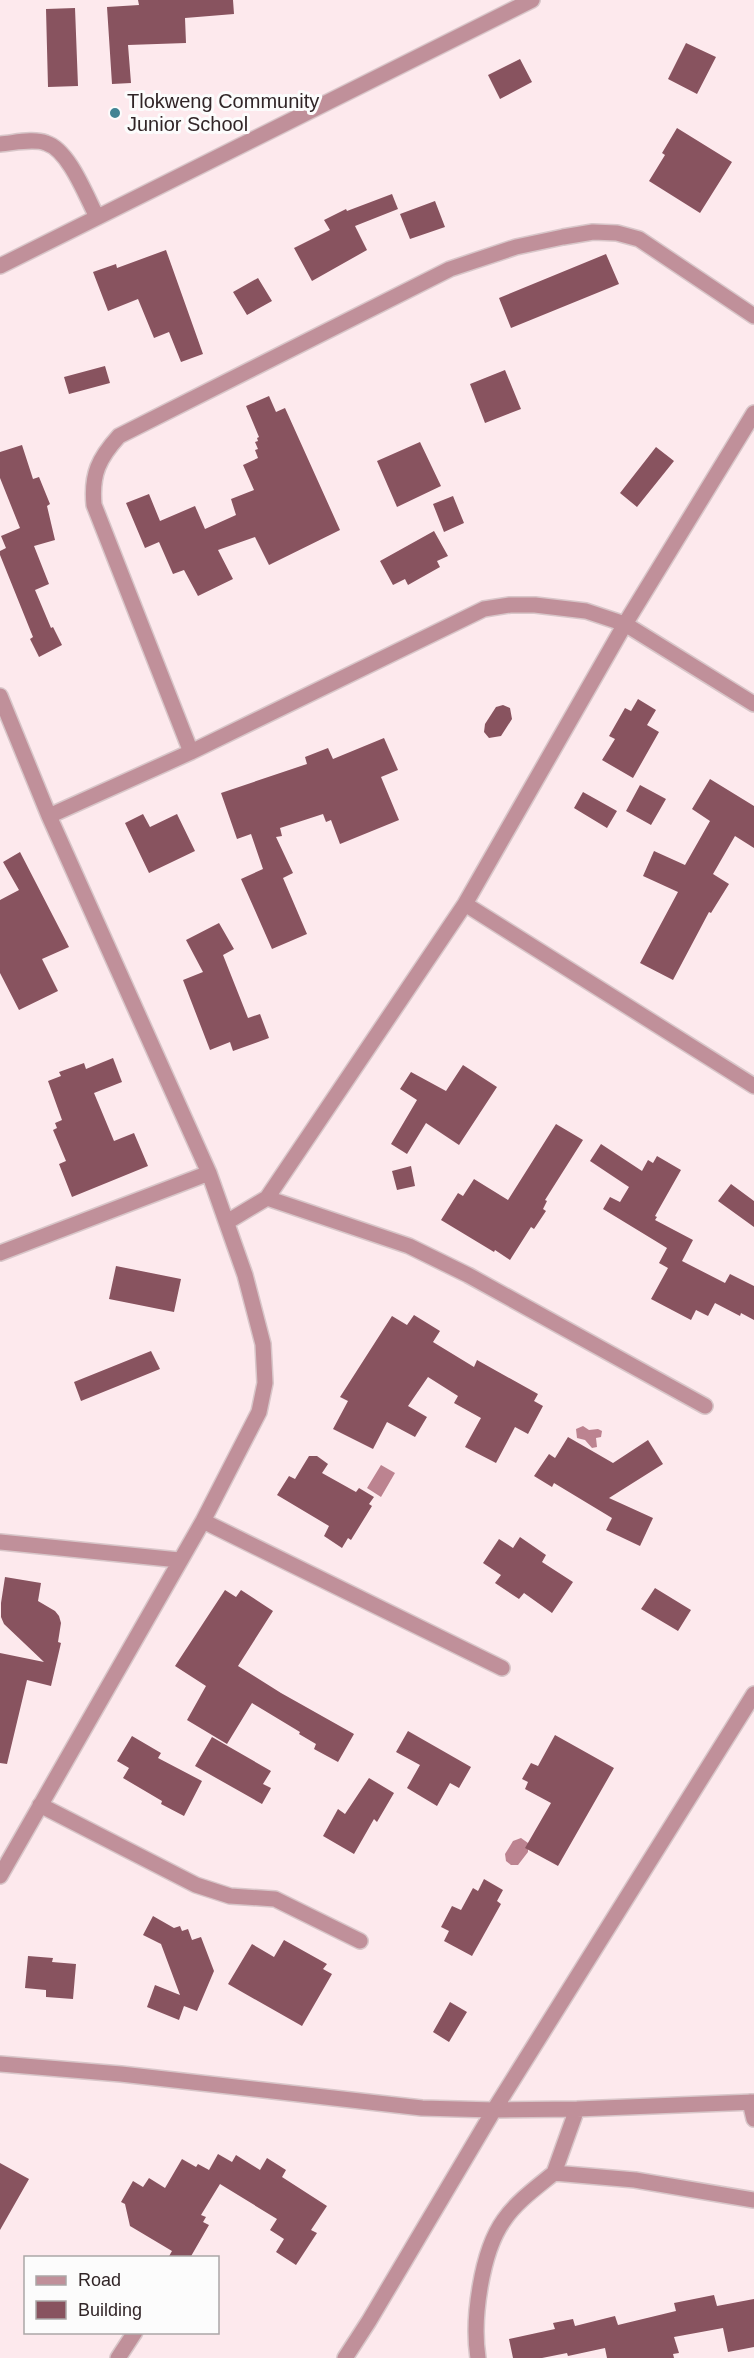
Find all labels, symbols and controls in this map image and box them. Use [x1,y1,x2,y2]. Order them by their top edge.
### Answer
place label: Tlokweng Community Junior School [127,90,319,135]
marker: Tlokweng Community Junior School [108,106,122,120]
legend [24,2256,219,2334]
text: Road [78,2270,121,2290]
text: Building [78,2300,142,2320]

